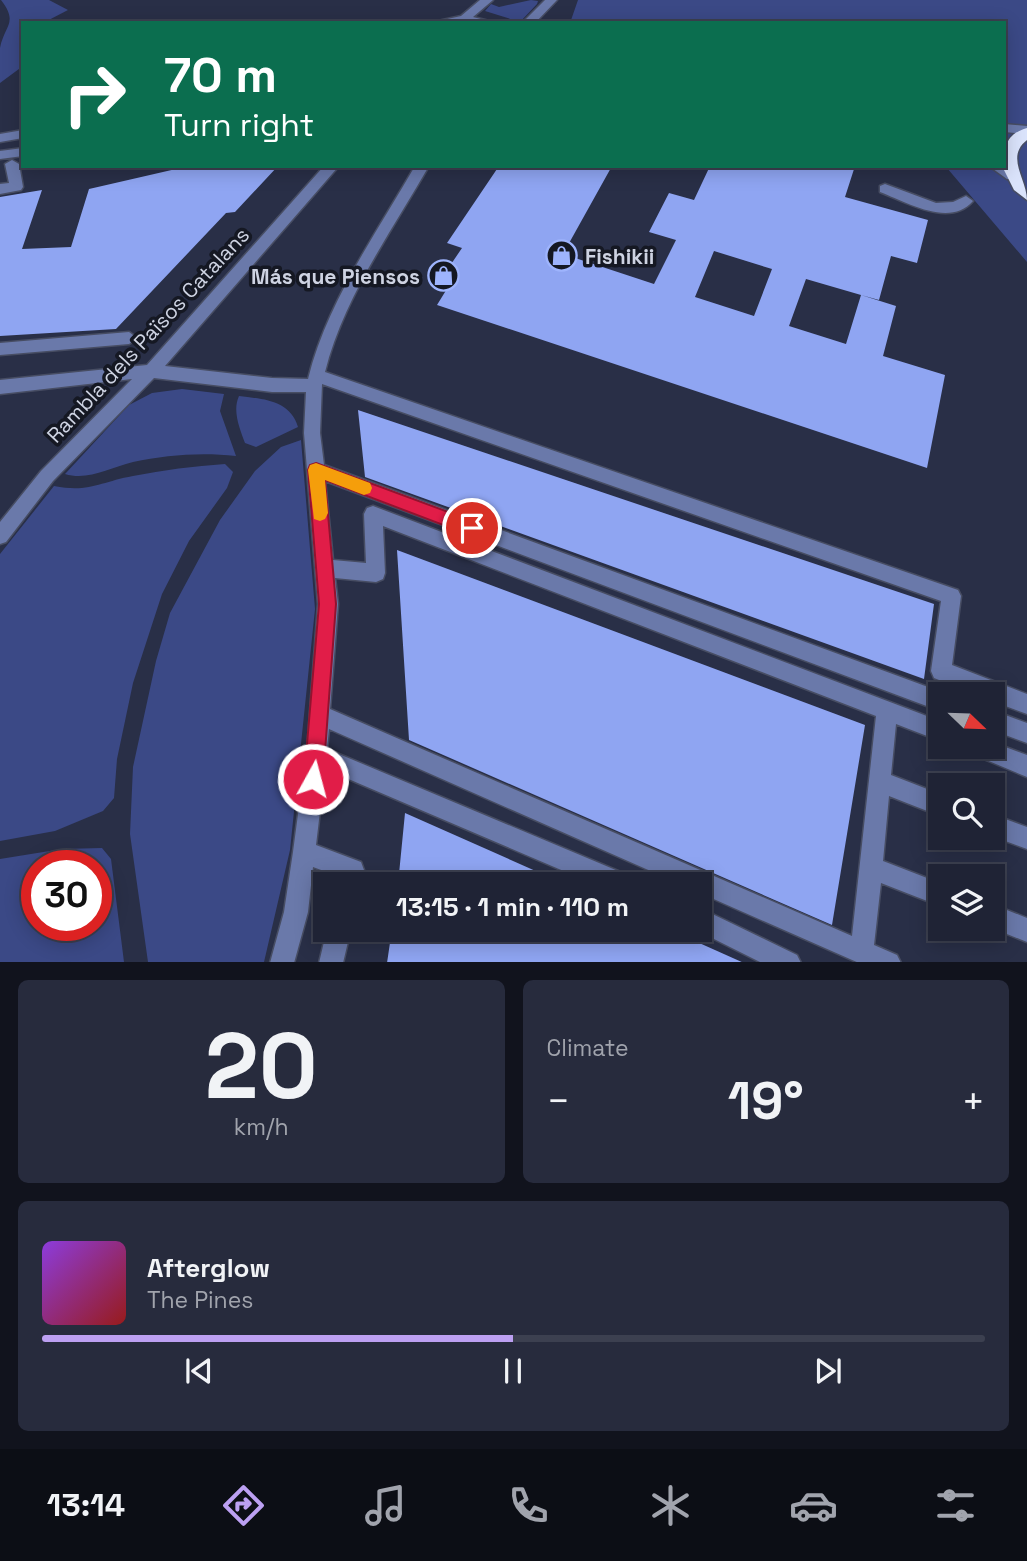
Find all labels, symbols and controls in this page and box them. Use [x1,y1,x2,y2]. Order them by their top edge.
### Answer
text: 70 m [164,44,277,106]
icon: right [49,49,140,140]
text: Turn right [164,105,314,145]
street label: Rambla dels Països Catalans [41,222,255,448]
shop icon: Fishikii [545,239,579,273]
place label: Fishikii [585,243,654,270]
shop icon: Más que Piensos [426,259,460,293]
place label: Más que Piensos [251,263,420,290]
pin [442,498,502,558]
icon: arrive [453,509,491,547]
north arrow [928,682,1004,760]
map controls [928,682,1005,941]
position arrow [276,742,350,816]
button: search [928,773,1005,850]
speed limit sign: 30 [21,850,112,941]
button: layers [928,864,1005,941]
text: 13:15 · 1 min · 110 m [396,890,629,924]
text: 20 [205,1008,318,1125]
text: Climate [547,1033,629,1063]
text: 19° [728,1068,804,1134]
text: − [547,1077,570,1125]
text: + [961,1077,985,1125]
text: km/h [234,1112,289,1142]
text: Afterglow [147,1251,270,1285]
text: The Pines [147,1285,253,1315]
icon: previous [180,1352,218,1390]
icon: pause [494,1352,532,1390]
icon: next [809,1352,847,1390]
icon: directions [219,1481,268,1530]
icon: music [361,1481,410,1530]
icon: phone [504,1481,553,1530]
icon: climate [646,1481,695,1530]
icon: car [789,1481,838,1530]
icon: filters [931,1481,980,1530]
text: 13:14 [47,1485,125,1525]

